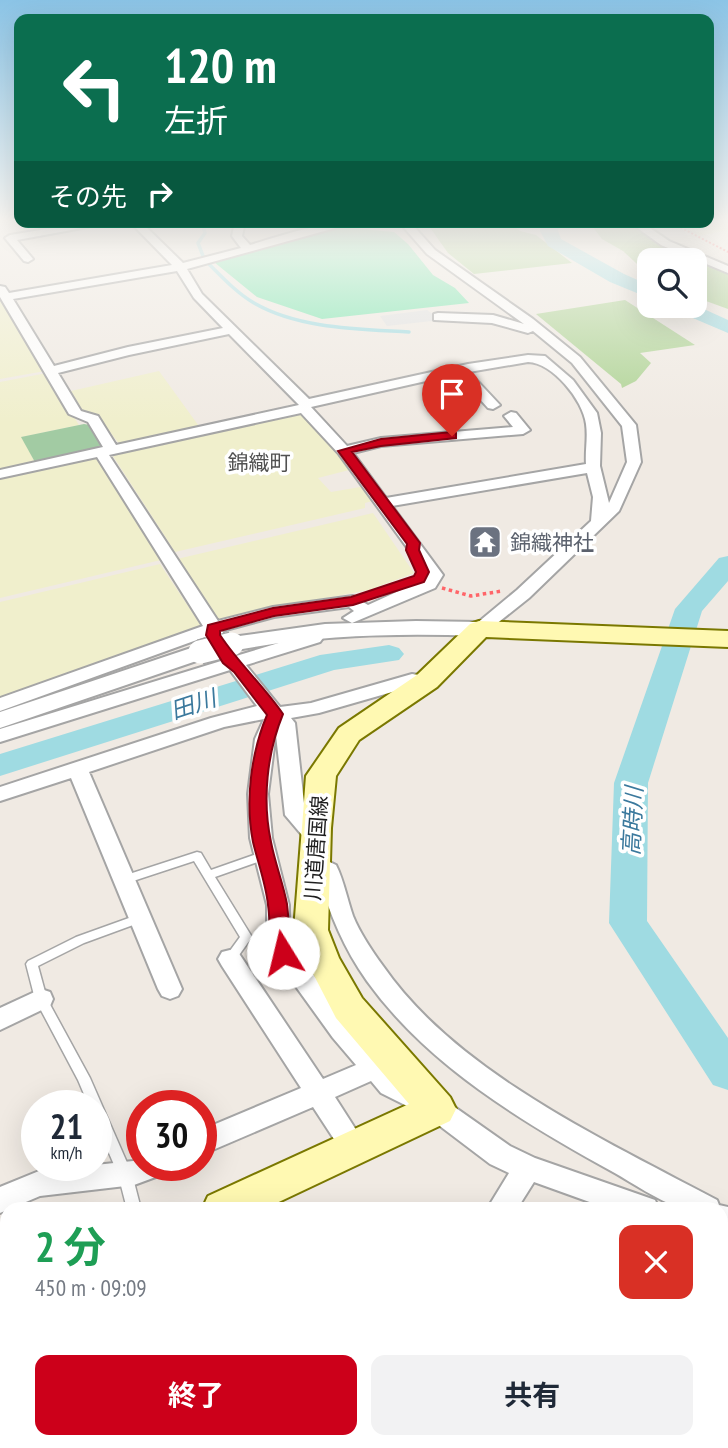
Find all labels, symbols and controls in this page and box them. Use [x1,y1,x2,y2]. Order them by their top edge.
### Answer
text: 120 m [164,33,277,97]
icon: left [49,42,140,133]
text: 左折 [164,99,228,141]
icon: right [141,175,179,213]
text: その先 [49,180,127,213]
map controls [637,248,707,318]
button: search [637,248,707,318]
pin [422,364,482,436]
icon: arrive [433,375,471,413]
district label: 錦織町 [228,449,291,476]
temple icon: 錦織神社 [466,523,504,561]
place label: 錦織神社 [510,529,594,556]
water label: 田川 [167,682,222,725]
water label: 高時川 [616,783,648,856]
street label: 川道唐国線 [299,795,333,901]
position arrow [246,916,320,990]
speed limit sign: 30 [126,1090,217,1181]
text: 21 [50,1103,83,1149]
text: km/h [51,1141,82,1164]
text: 2 分 [35,1219,106,1274]
button: close [619,1225,693,1299]
text: 450 m · 09:09 [35,1273,147,1302]
button: 終了 [35,1355,357,1435]
button: 共有 [371,1355,693,1435]

